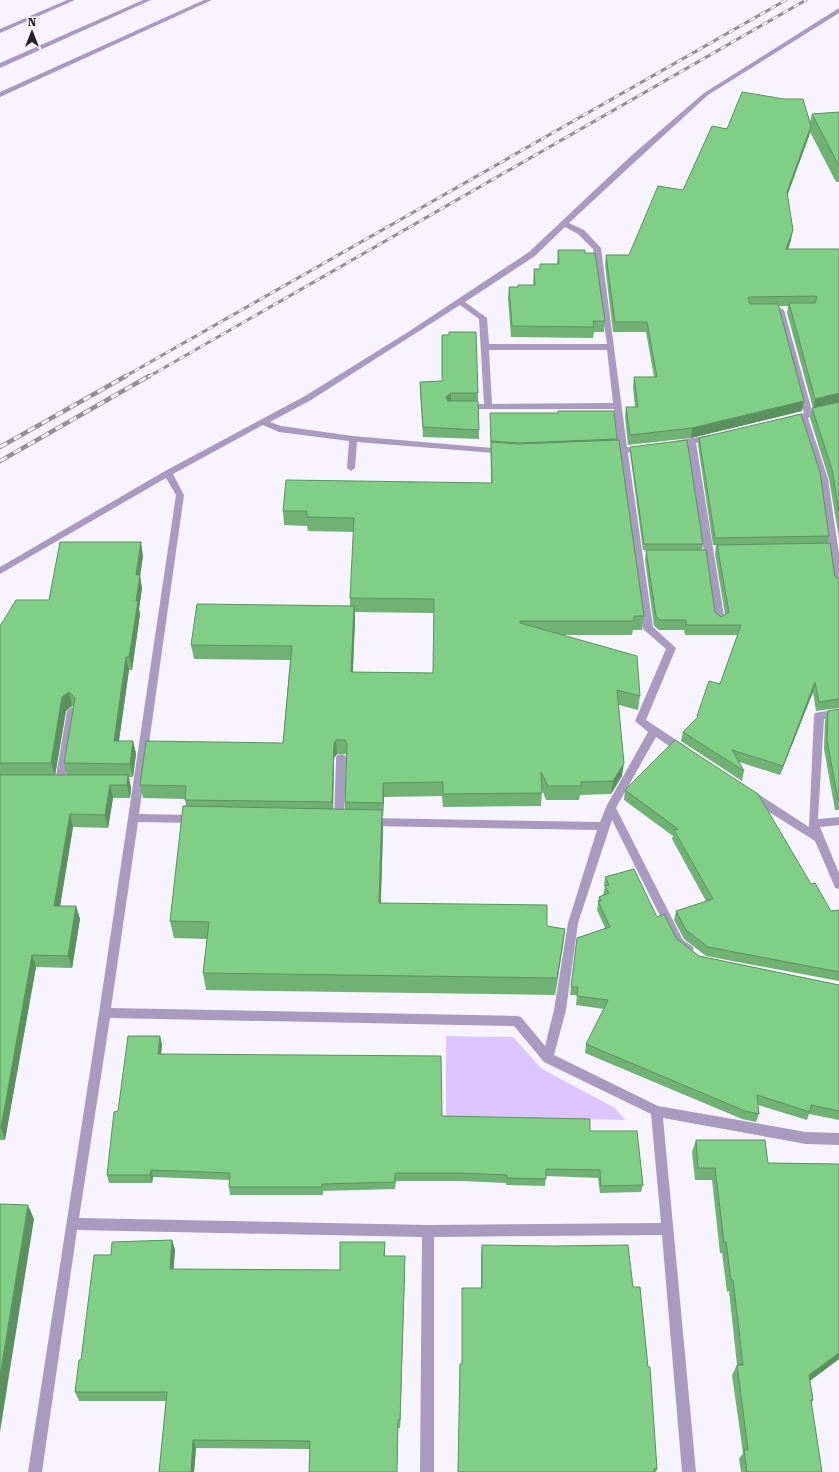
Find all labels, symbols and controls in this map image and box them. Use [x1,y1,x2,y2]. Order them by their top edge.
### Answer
north arrow [12,12,52,52]
text: N [28,16,37,29]

